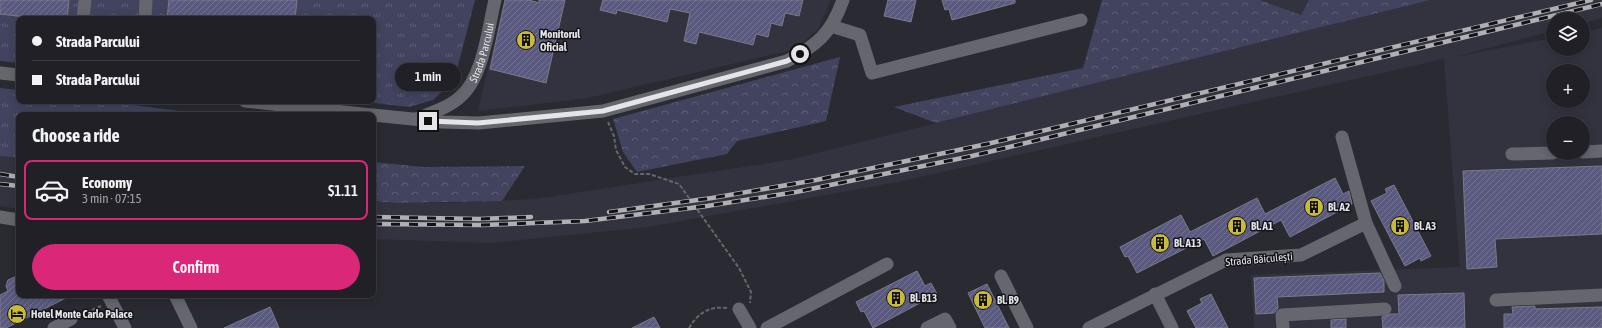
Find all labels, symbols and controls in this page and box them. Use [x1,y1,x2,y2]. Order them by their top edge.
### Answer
map controls [1546,12,1590,160]
button: layers [1546,12,1590,56]
street label: Strada Parcului [467,22,496,84]
place label: Monitorul Oficial [540,28,581,53]
building icon: Monitorul Oficial [515,29,537,51]
text: Strada Parcului [56,33,140,50]
route start [791,45,809,63]
callout: 1 min [395,63,461,91]
button: + [1546,64,1590,108]
text: 1 min [415,69,441,84]
text: Strada Parcului [56,71,140,88]
route end [419,112,437,130]
button: − [1546,116,1590,160]
text: Choose a ride [32,125,120,146]
icon: car [34,172,70,208]
text: Economy [82,174,132,191]
text: $1.11 [328,182,358,199]
text: 3 min · 07:15 [82,191,142,206]
building icon: Bl. A2 [1303,196,1325,218]
place label: Bl. A2 [1328,201,1350,213]
building icon: Bl. A1 [1226,215,1248,237]
building icon: Bl. A3 [1389,215,1411,237]
place label: Bl. A1 [1251,220,1273,232]
place label: Bl. A3 [1414,220,1436,232]
building icon: Bl. A13 [1149,232,1171,254]
place label: Bl. A13 [1174,237,1201,249]
button: Confirm [32,244,360,290]
street label: Strada Băiculești [1225,250,1293,268]
building icon: Bl. B13 [885,287,907,309]
building icon: Bl. B9 [972,289,994,311]
place label: Bl. B13 [910,292,937,304]
place label: Bl. B9 [997,294,1019,306]
hotel icon: Hotel Monte Carlo Palace [6,303,28,325]
place label: Hotel Monte Carlo Palace [31,308,133,320]

